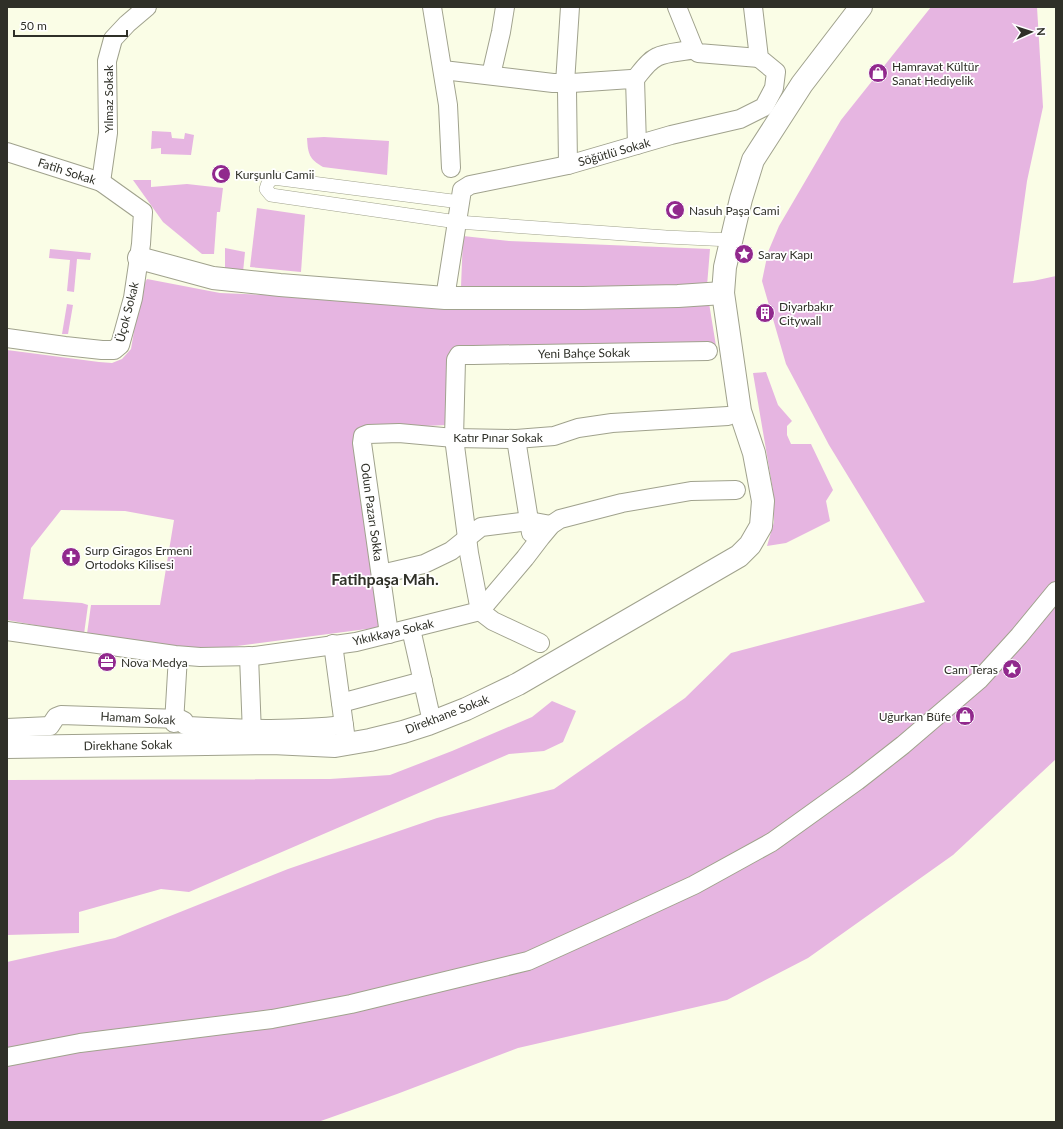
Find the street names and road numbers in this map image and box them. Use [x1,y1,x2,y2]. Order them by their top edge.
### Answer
street label: Yılmaz Sokak [101,64,116,133]
street label: Söğütlü Sokak [576,134,653,169]
street label: Fatih Sokak [36,155,99,188]
street label: Üçok Sokak [112,279,142,344]
street label: Yeni Bahçe Sokak [538,345,631,361]
street label: Katır Pınar Sokak [453,430,544,445]
street label: Odun Pazarı Sokka [358,462,386,562]
street label: Yıkıkkaya Sokak [351,615,436,649]
street label: Direkhane Sokak [403,691,492,737]
street label: Hamam Sokak [100,709,177,728]
street label: Direkhane Sokak [84,737,173,753]

